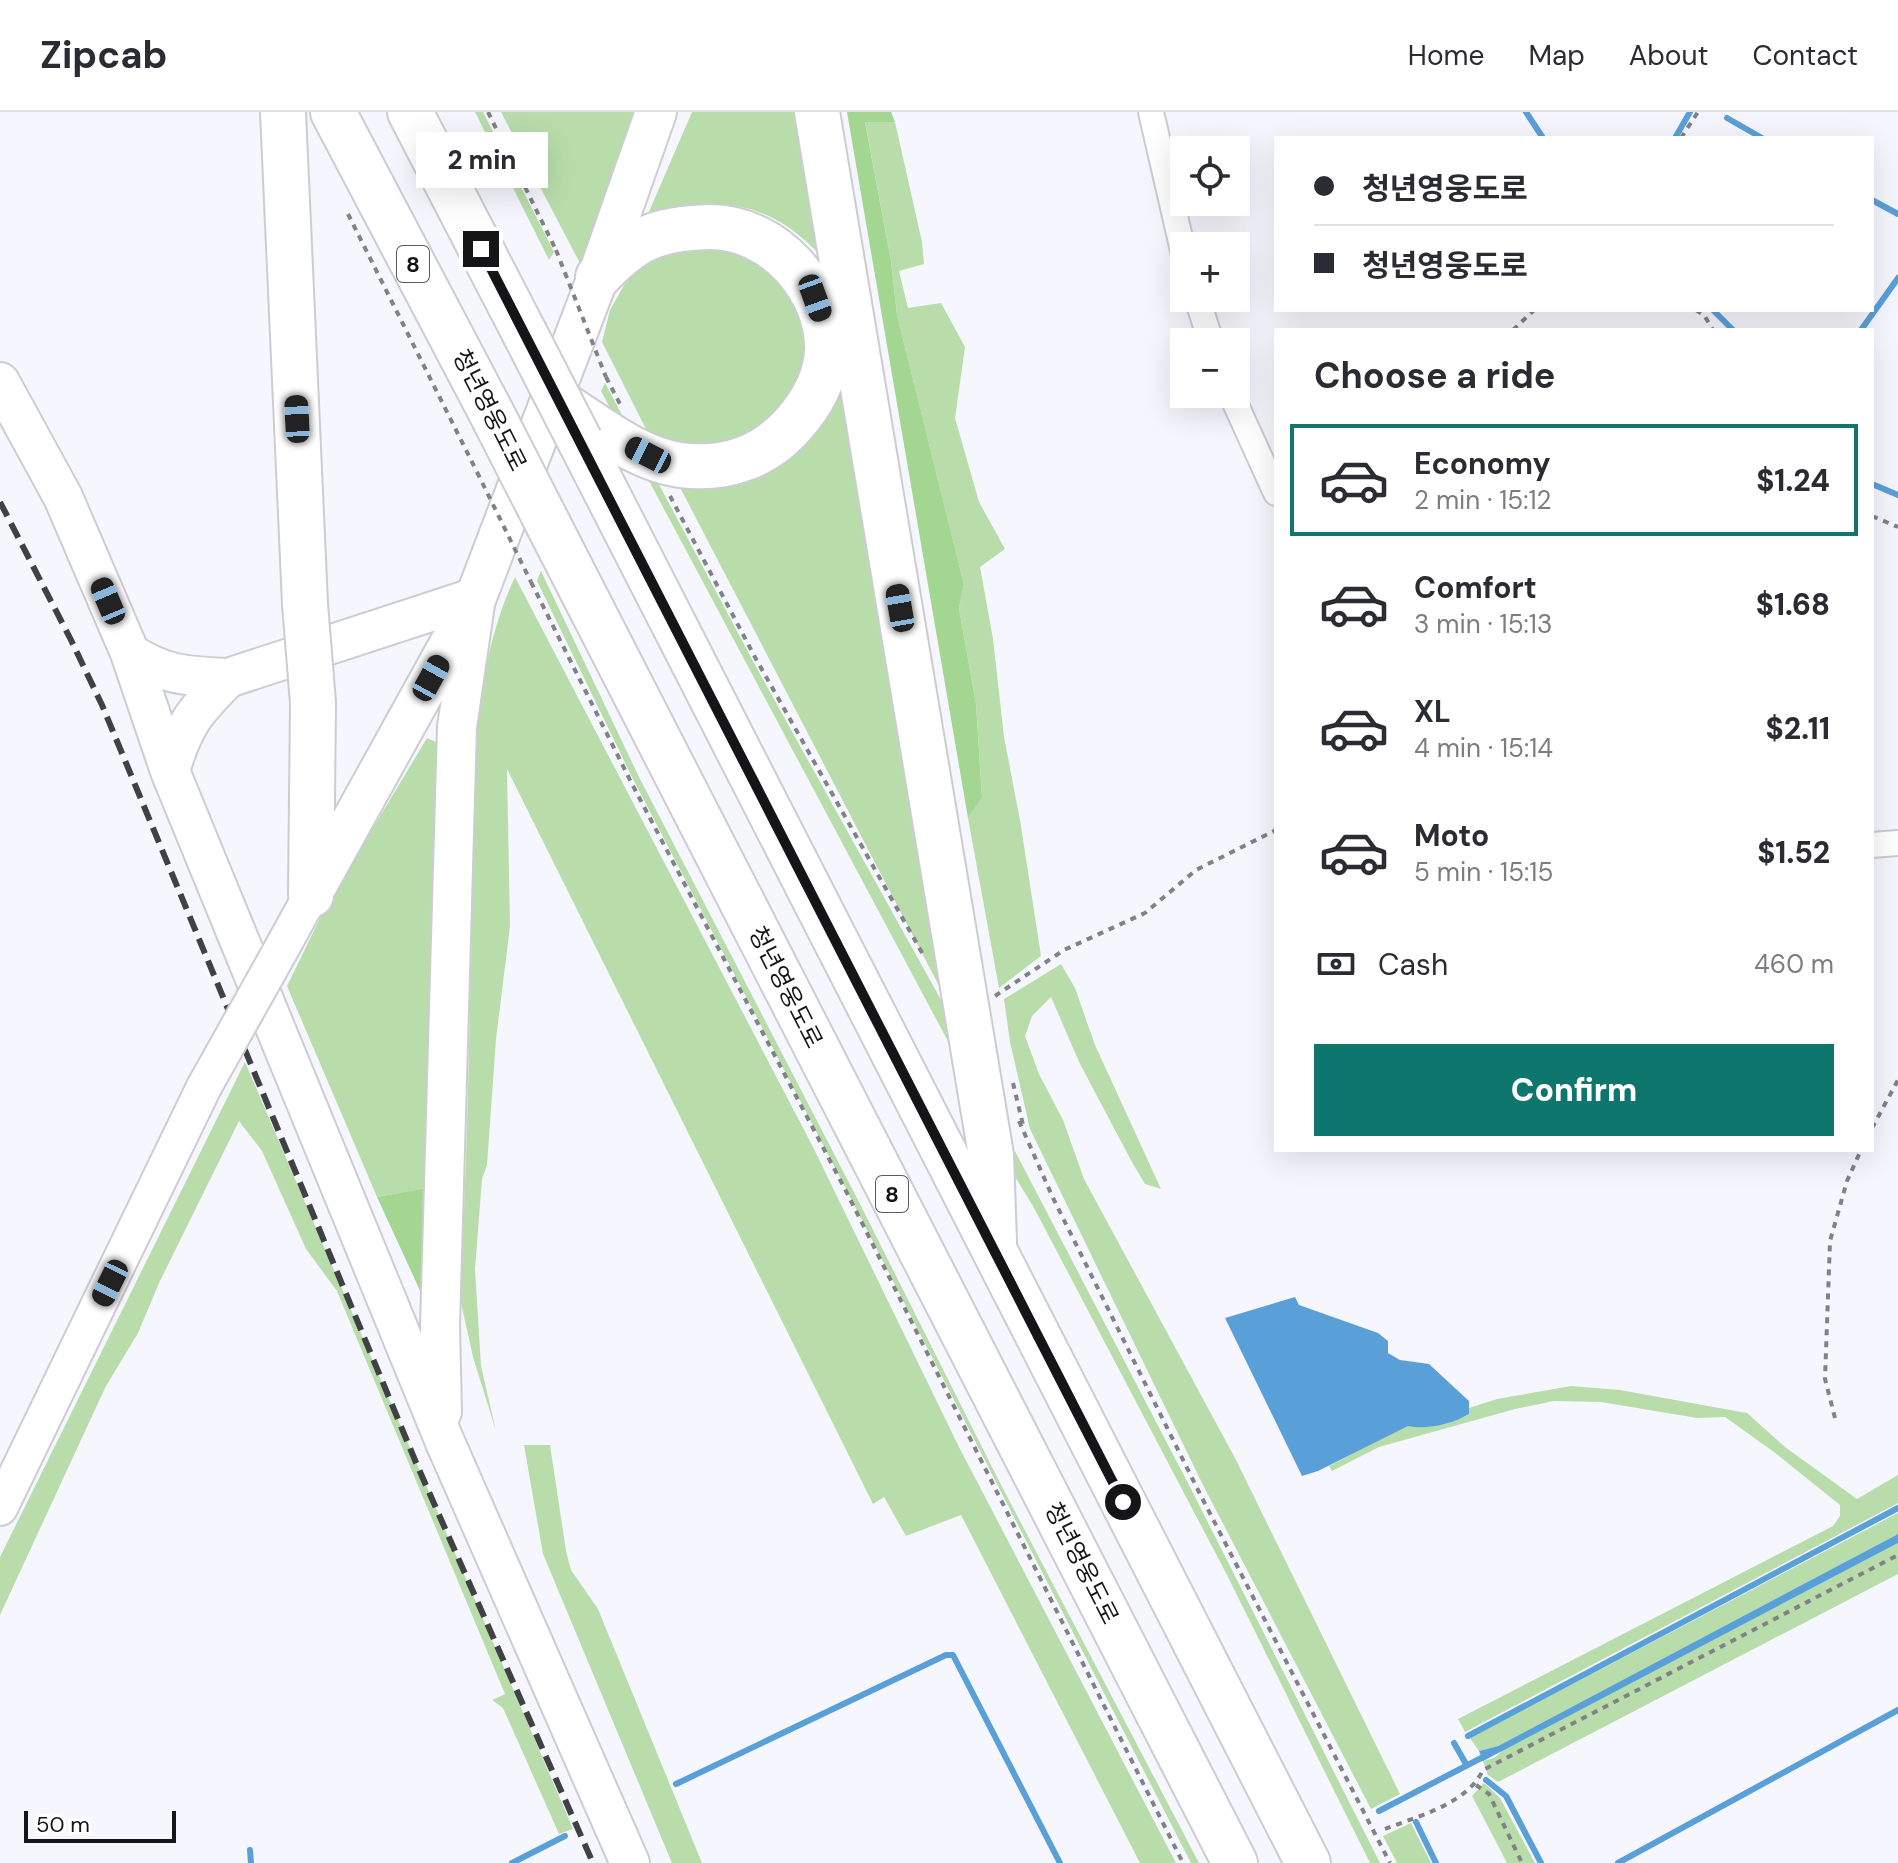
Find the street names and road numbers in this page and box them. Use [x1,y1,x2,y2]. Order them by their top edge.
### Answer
road number: 8 [397,246,429,282]
street label: 청년영웅도로 [446,344,534,476]
street label: 청년영웅도로 [742,921,830,1053]
road number: 8 [876,1176,908,1212]
street label: 청년영웅도로 [1038,1497,1126,1629]

